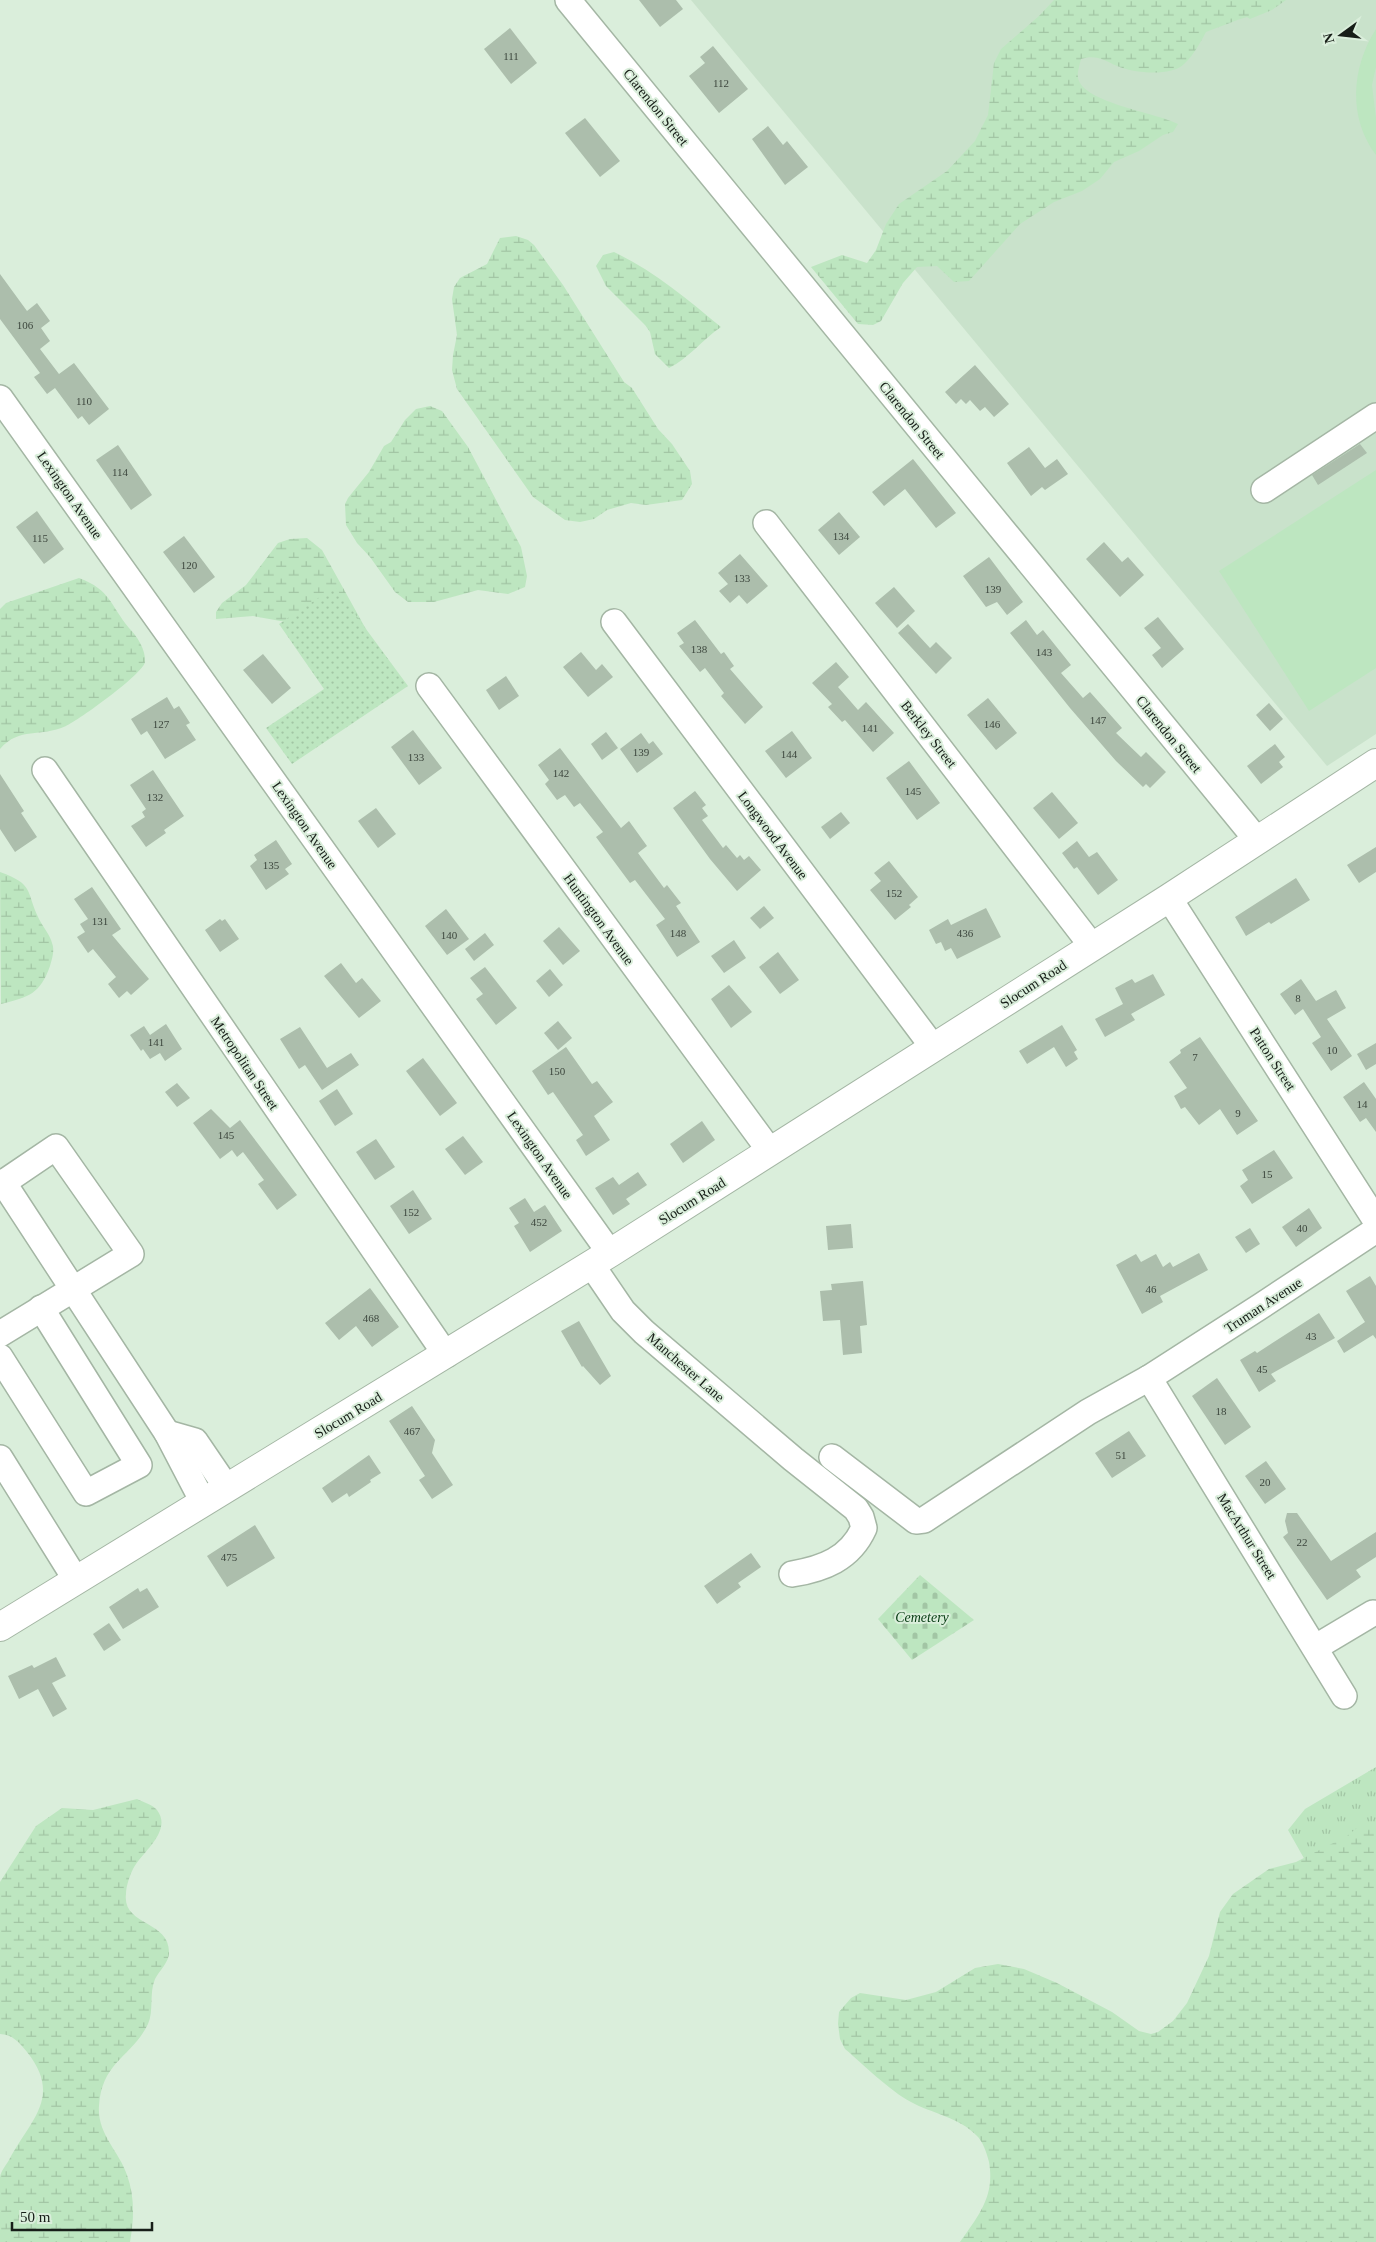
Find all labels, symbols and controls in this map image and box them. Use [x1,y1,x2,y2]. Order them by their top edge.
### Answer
north arrow [1316,10,1366,60]
text: N [1320,31,1337,45]
house number: 111 [503,50,519,62]
street label: Clarendon Street [620,66,691,149]
house number: 112 [713,77,729,89]
house number: 106 [17,319,34,331]
street label: Clarendon Street [876,379,947,462]
house number: 110 [76,395,93,407]
street label: Lexington Avenue [34,449,105,542]
house number: 114 [112,466,129,478]
house number: 134 [833,530,850,542]
house number: 115 [32,532,49,544]
house number: 120 [181,559,198,571]
house number: 133 [734,572,751,584]
house number: 139 [985,583,1002,595]
house number: 138 [691,643,708,655]
house number: 143 [1036,646,1053,658]
street label: Clarendon Street [1133,693,1204,776]
street label: Berkley Street [898,698,959,771]
house number: 147 [1090,714,1107,726]
house number: 127 [153,718,170,730]
house number: 146 [984,718,1001,730]
house number: 141 [862,722,878,734]
house number: 139 [633,746,650,758]
house number: 144 [781,748,798,760]
house number: 133 [408,751,425,763]
house number: 142 [553,767,569,779]
street label: Lexington Avenue [269,779,340,872]
house number: 145 [905,785,922,797]
street label: Longwood Avenue [735,789,810,882]
house number: 132 [147,791,163,803]
house number: 135 [263,859,280,871]
street label: Huntington Avenue [560,871,637,968]
house number: 152 [886,887,902,899]
house number: 131 [92,915,108,927]
house number: 148 [670,927,687,939]
house number: 436 [957,927,974,939]
house number: 140 [441,929,458,941]
street label: Slocum Road [997,957,1069,1011]
house number: 8 [1295,992,1301,1004]
street label: Metropolitan Street [208,1014,281,1113]
street label: Patton Street [1247,1025,1299,1094]
house number: 141 [148,1036,164,1048]
house number: 10 [1327,1044,1338,1056]
house number: 7 [1192,1051,1198,1063]
house number: 150 [549,1065,566,1077]
house number: 14 [1357,1098,1368,1110]
house number: 9 [1235,1107,1241,1119]
street label: Lexington Avenue [504,1109,575,1202]
house number: 145 [218,1129,235,1141]
house number: 15 [1262,1168,1273,1180]
street label: Slocum Road [656,1175,728,1228]
house number: 152 [403,1206,419,1218]
house number: 452 [531,1216,547,1228]
house number: 40 [1297,1222,1308,1234]
street label: Truman Avenue [1222,1275,1305,1336]
house number: 46 [1146,1283,1157,1295]
house number: 468 [363,1312,380,1324]
street label: Manchester Lane [644,1330,727,1405]
house number: 43 [1306,1330,1317,1342]
house number: 45 [1257,1363,1268,1375]
street label: Slocum Road [312,1389,385,1441]
house number: 18 [1216,1405,1227,1417]
house number: 467 [404,1425,421,1437]
house number: 51 [1116,1449,1127,1461]
house number: 20 [1260,1476,1271,1488]
street label: MacArthur Street [1214,1491,1279,1582]
house number: 22 [1297,1536,1308,1548]
house number: 475 [221,1551,238,1563]
park label: Cemetery [895,1610,950,1625]
scale bar [12,2200,152,2232]
text: 50 m [20,2209,51,2225]

